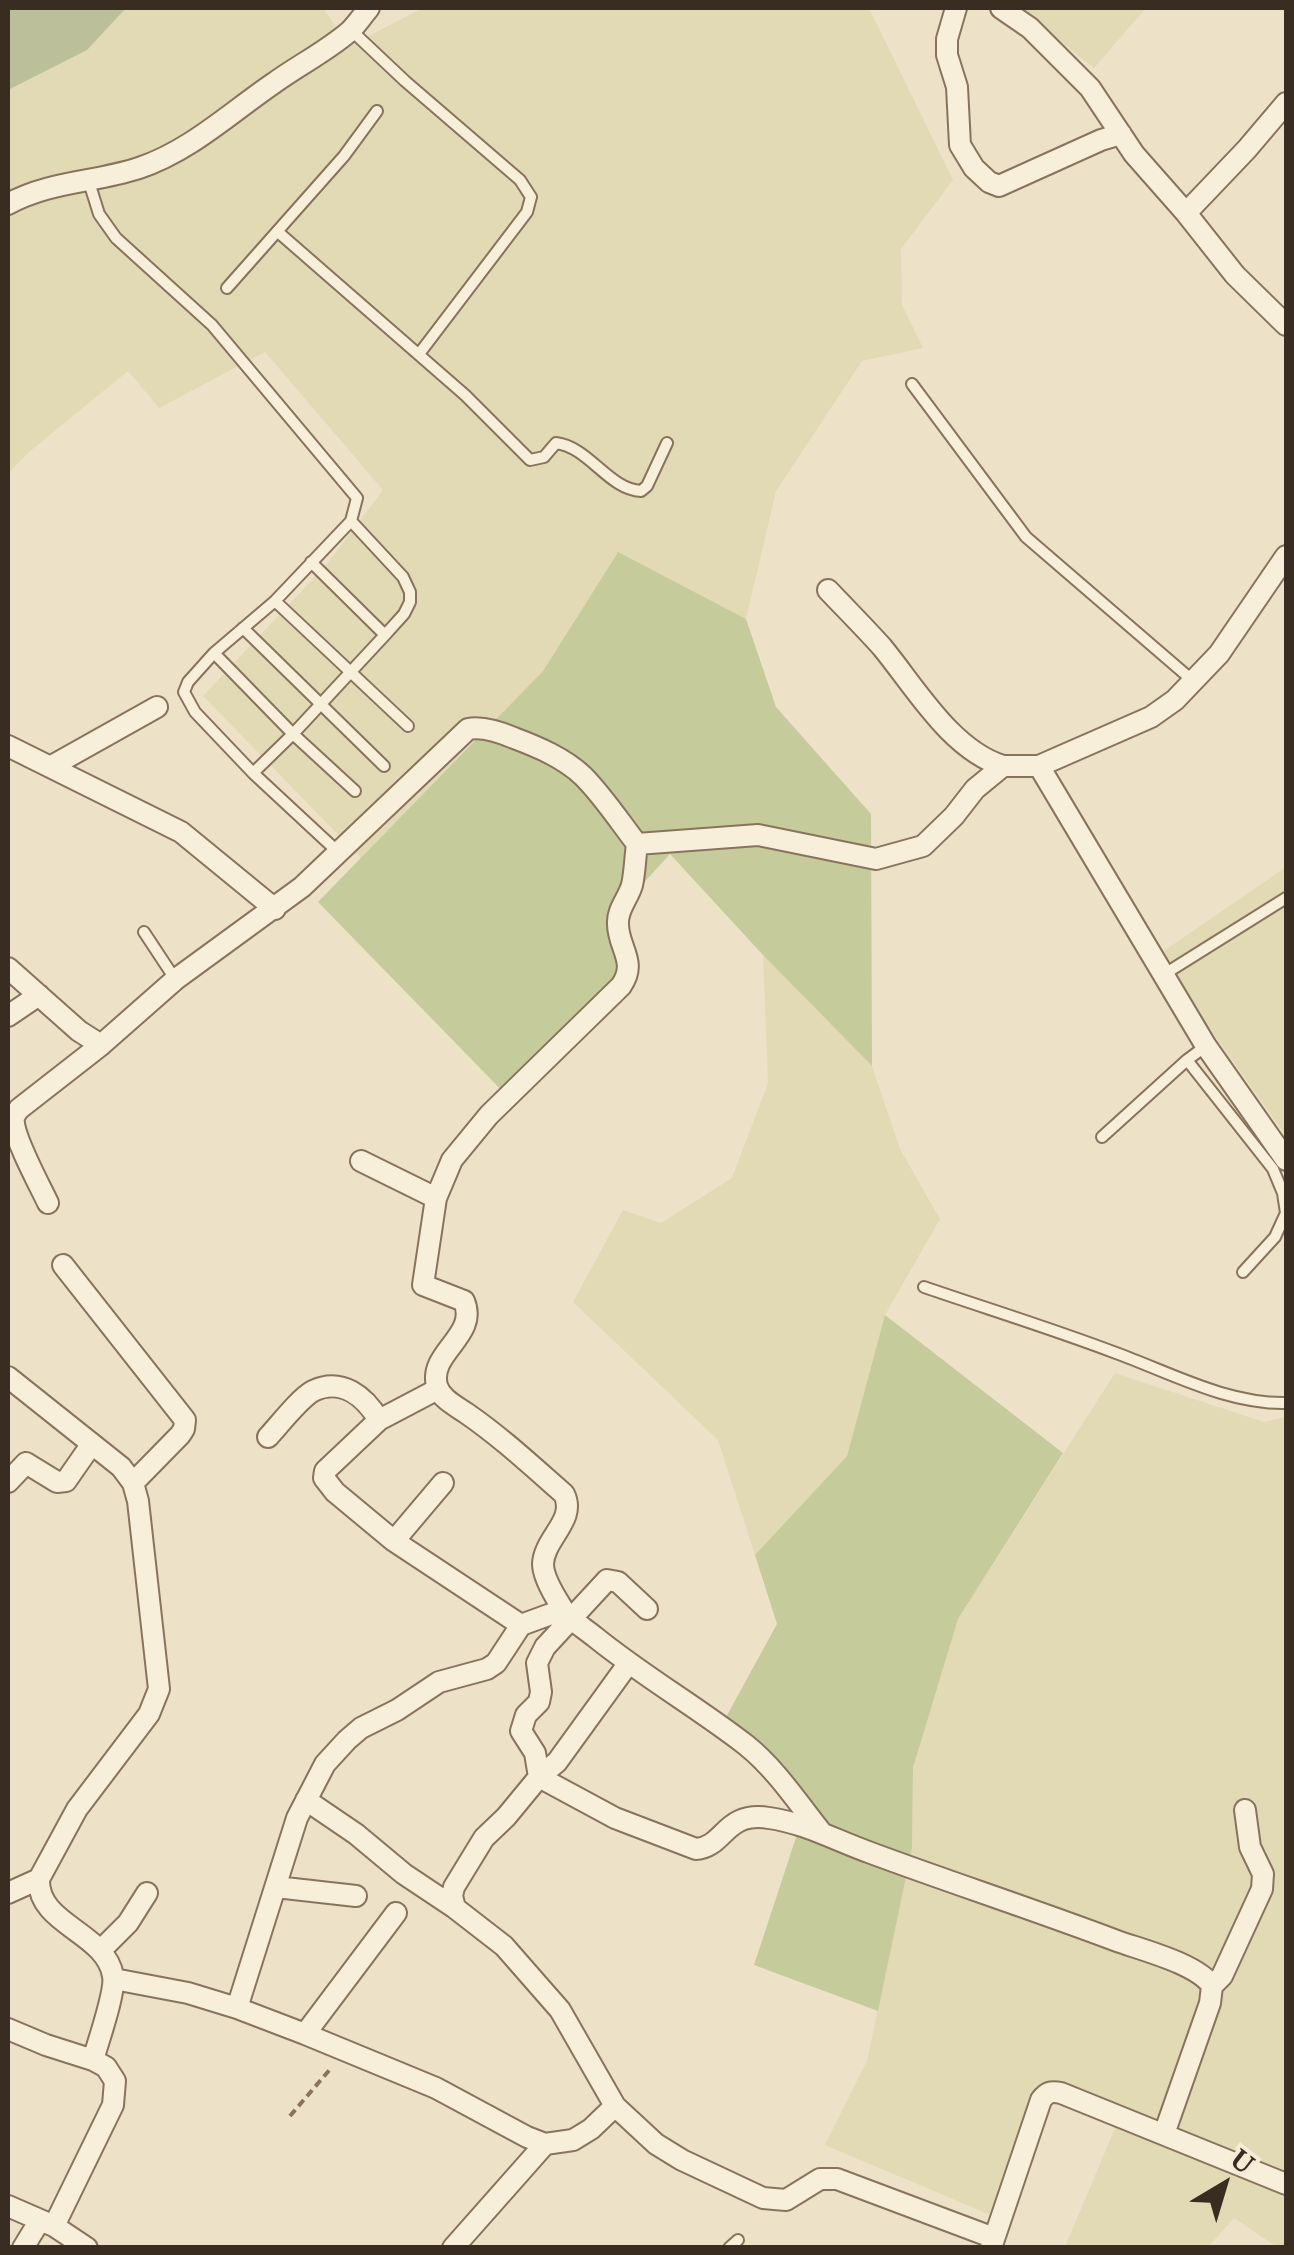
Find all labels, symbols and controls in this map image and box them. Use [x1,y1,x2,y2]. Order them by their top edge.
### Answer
north arrow [1174,2135,1274,2235]
text: U [1223,2140,1262,2182]

